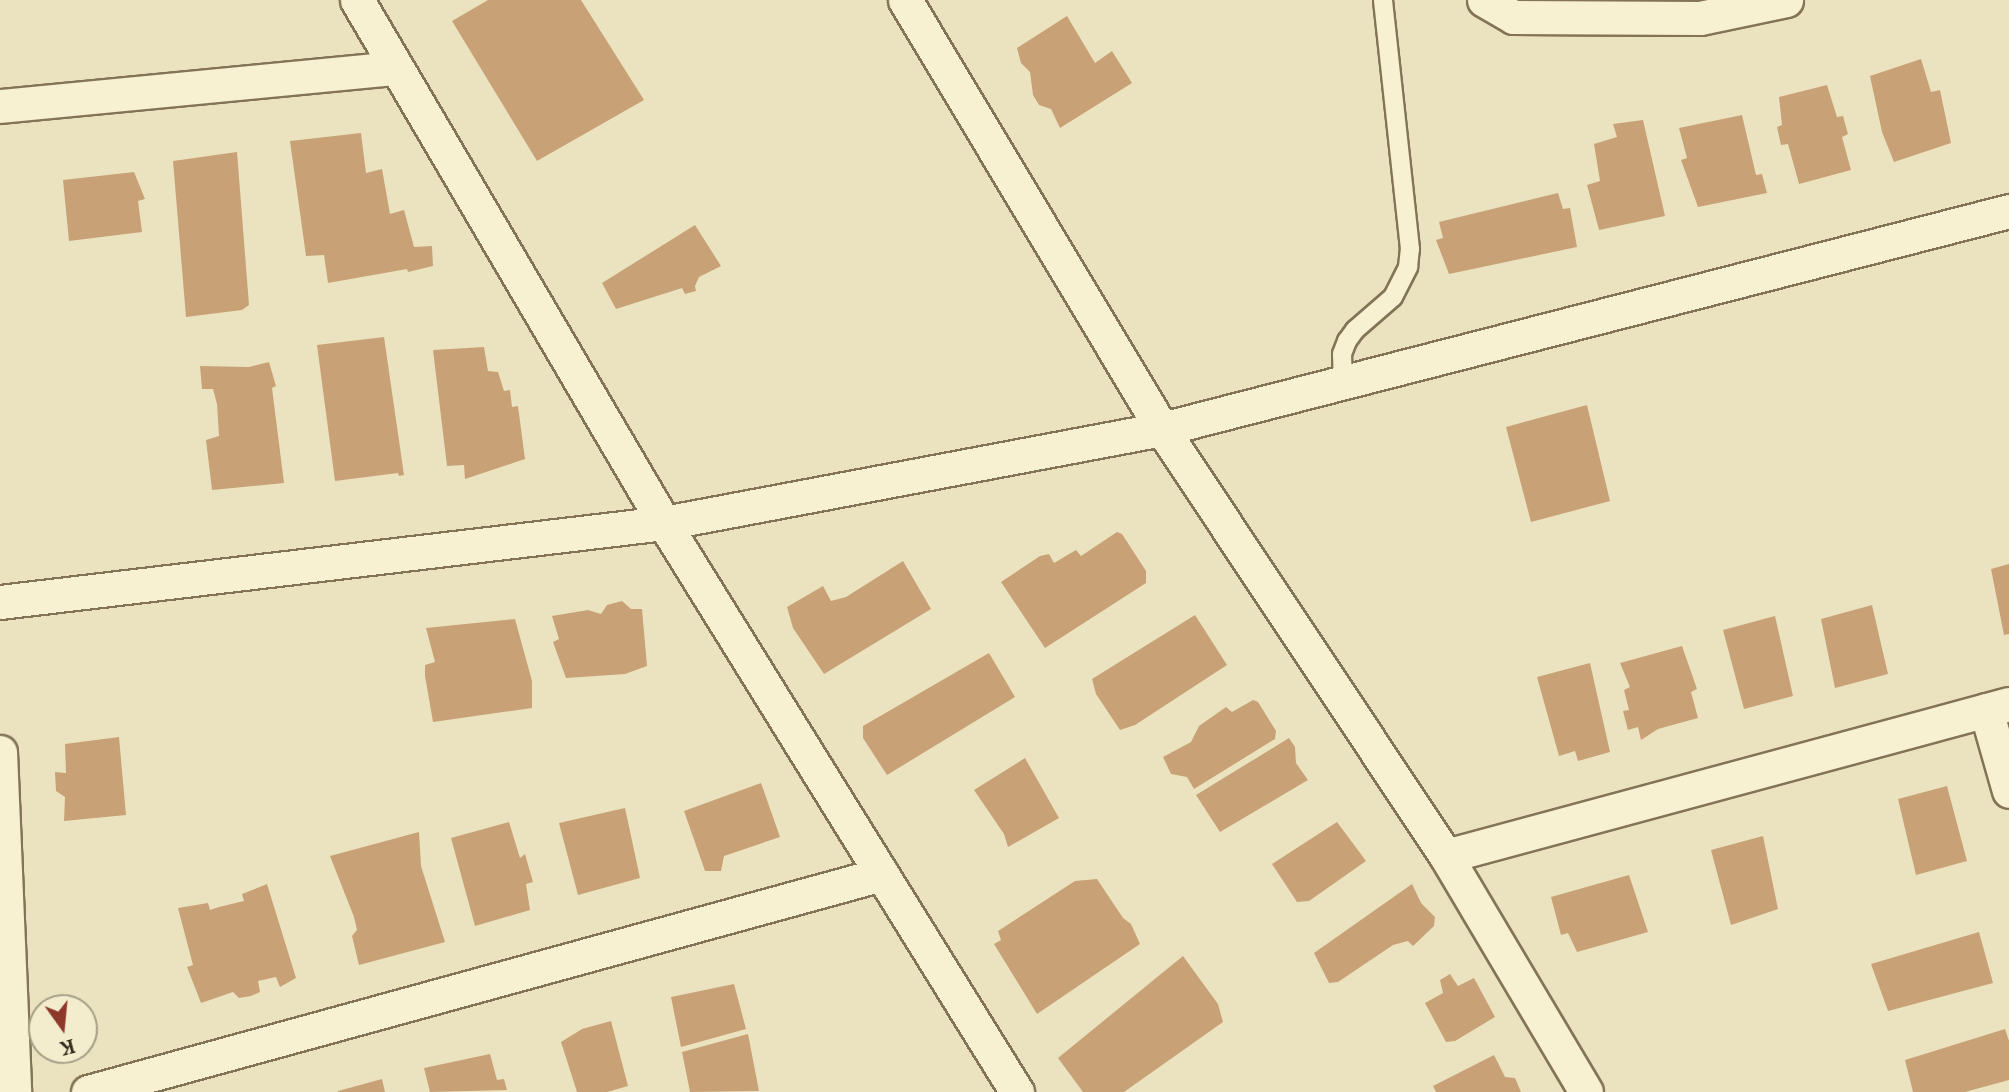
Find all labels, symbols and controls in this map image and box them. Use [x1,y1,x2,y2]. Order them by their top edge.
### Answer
north arrow [28,994,98,1064]
text: K [58,1034,78,1061]

